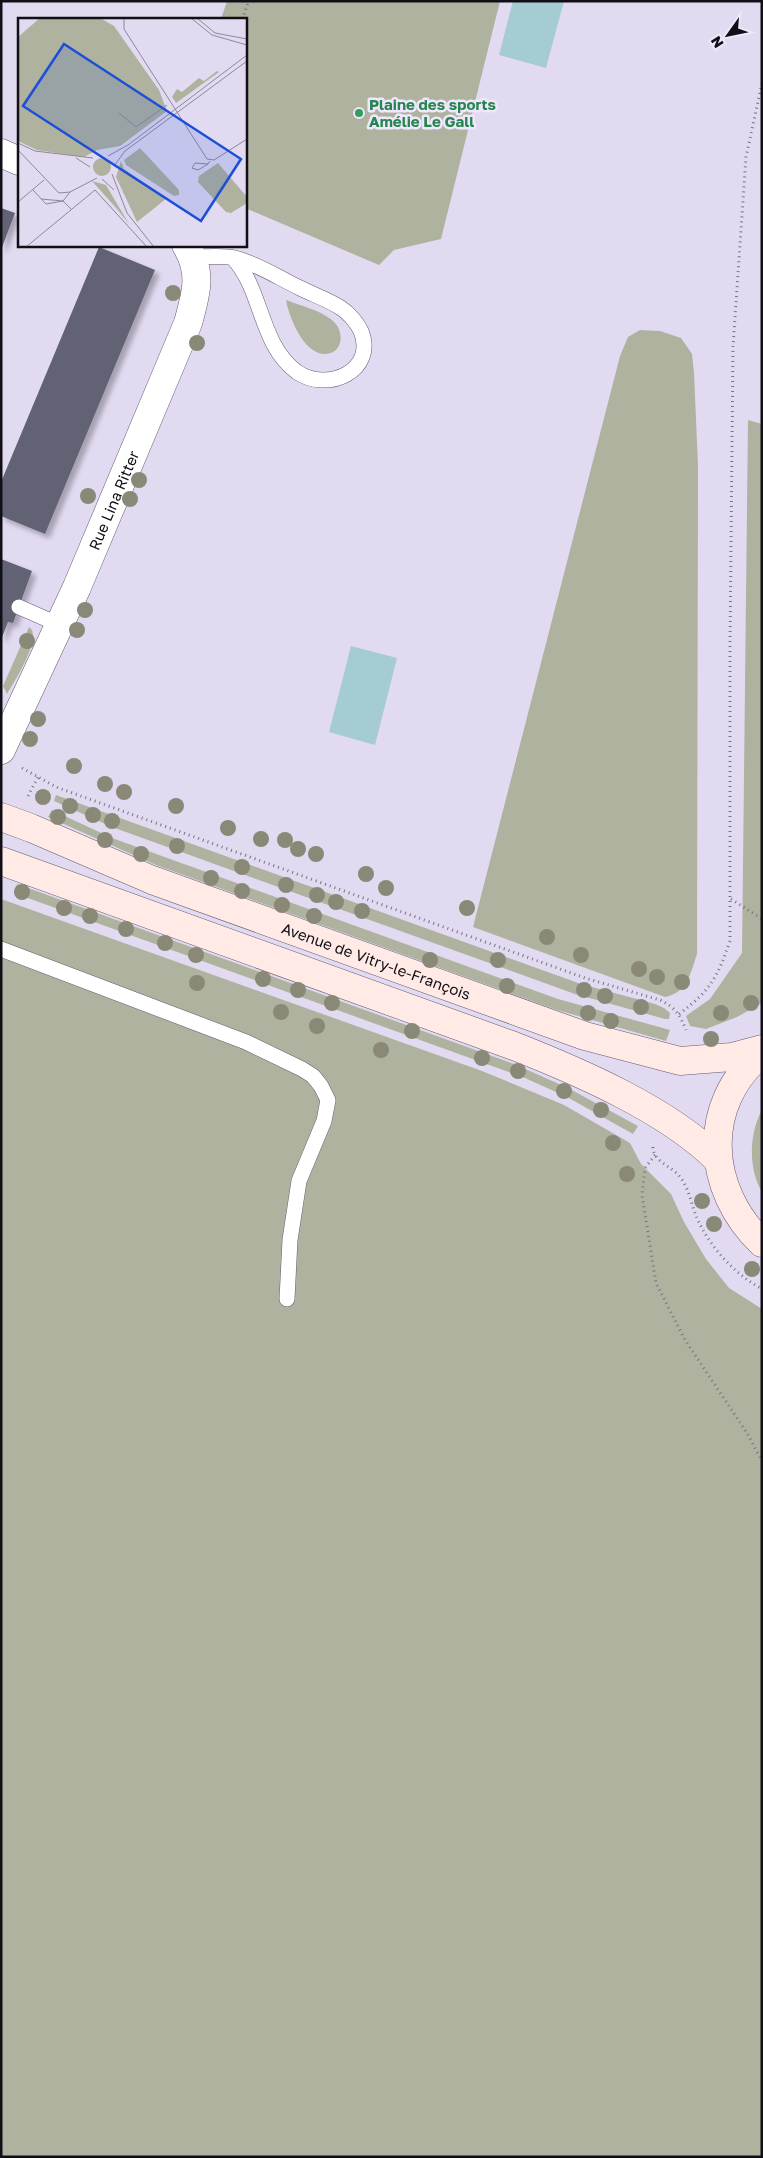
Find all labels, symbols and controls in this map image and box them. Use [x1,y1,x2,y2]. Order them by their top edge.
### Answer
north arrow [703,10,753,60]
inset map [18,18,246,246]
text: N [707,33,727,51]
place label: Plaine des sports Amélie Le Gall [369,95,496,130]
marker: Plaine des sports Amélie Le Gall [353,107,365,119]
street label: Rue Lina Ritter [85,448,142,553]
street label: Avenue de Vitry-le-François [279,919,473,1003]

